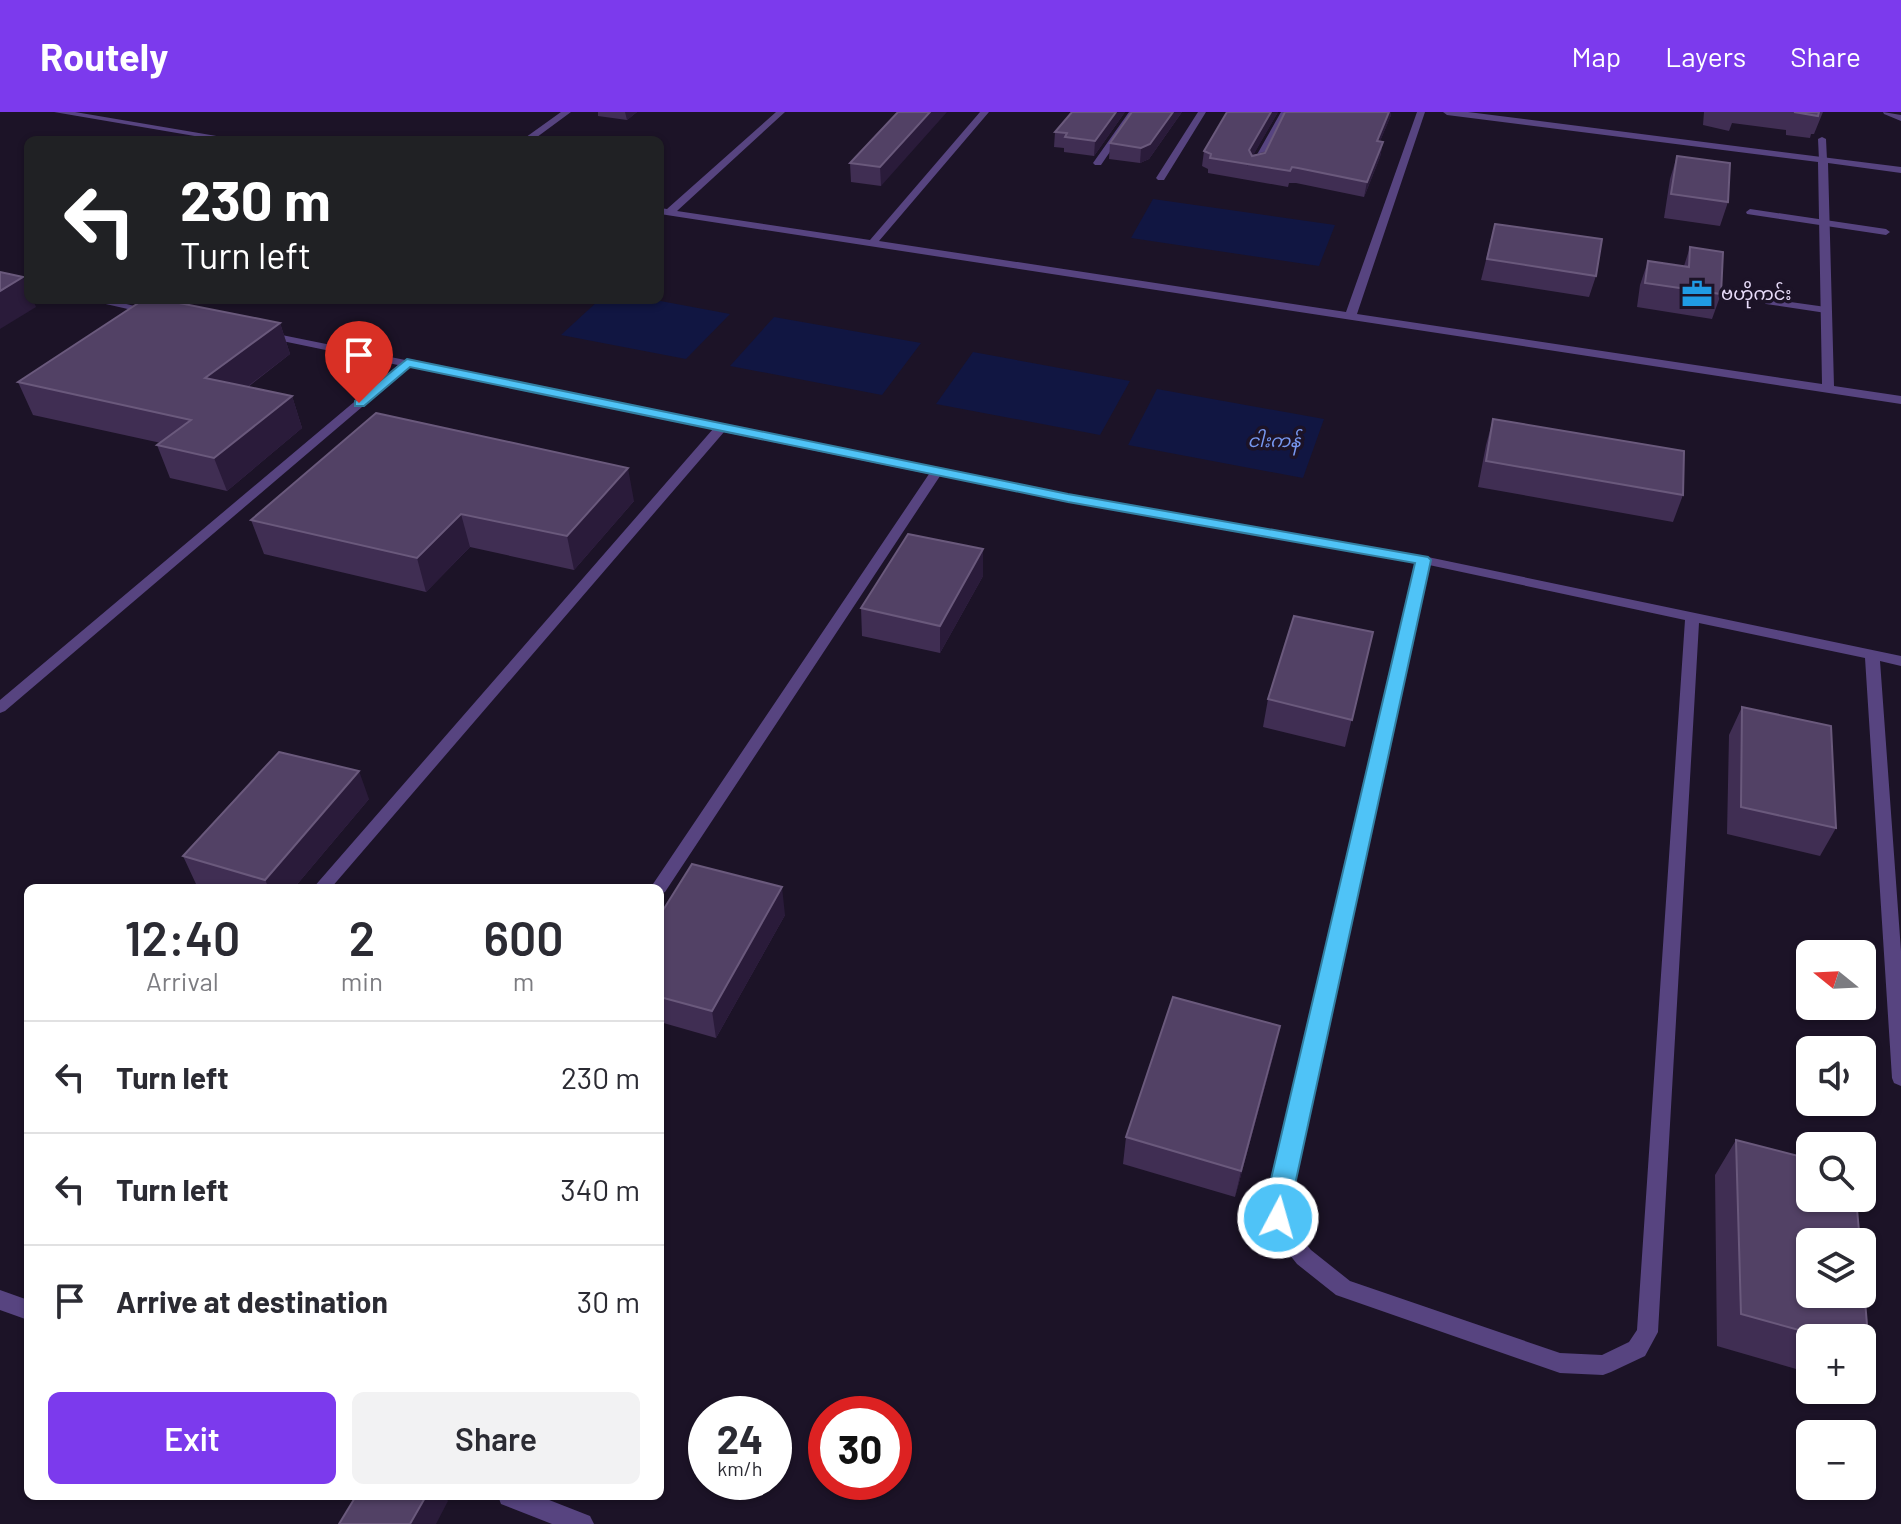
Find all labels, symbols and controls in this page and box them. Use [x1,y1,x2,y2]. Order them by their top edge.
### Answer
text: Routely [40,33,168,79]
text: Map [1571,39,1621,73]
text: Layers [1665,39,1746,73]
text: Share [1790,39,1861,73]
text: 230 m [180,165,331,232]
icon: left [48,168,152,272]
text: Turn left [180,233,311,276]
office icon: ဗဟိုကင်း [1680,277,1714,311]
place label: ဗဟိုကင်း [1721,280,1792,309]
pin [325,321,393,403]
icon: arrive [337,333,381,377]
water label: ငါးကန် [1247,428,1303,456]
text: 12:40 [125,908,240,966]
text: 2 [349,908,375,966]
text: 600 [484,908,563,966]
north arrow [1796,940,1876,1020]
map controls [1796,940,1876,1500]
text: Arrival [146,965,219,996]
text: min [341,965,383,996]
text: m [513,965,534,996]
button: sound [1796,1036,1876,1116]
icon: left [48,1055,92,1099]
text: Turn left [116,1059,229,1095]
text: 230 m [561,1059,640,1095]
button: search [1796,1132,1876,1212]
icon: left [48,1167,92,1211]
text: Turn left [116,1171,229,1207]
text: 340 m [560,1171,640,1207]
position arrow [1236,1176,1320,1260]
button: layers [1796,1228,1876,1308]
icon: arrive [48,1279,92,1323]
text: Arrive at destination [116,1283,388,1319]
text: 30 m [577,1283,640,1319]
button: + [1796,1324,1876,1404]
button: Exit [48,1392,336,1484]
button: Share [352,1392,640,1484]
speed limit sign: 30 [808,1396,912,1500]
text: 24 [717,1414,763,1462]
button: − [1796,1420,1876,1500]
text: km/h [717,1456,763,1480]

